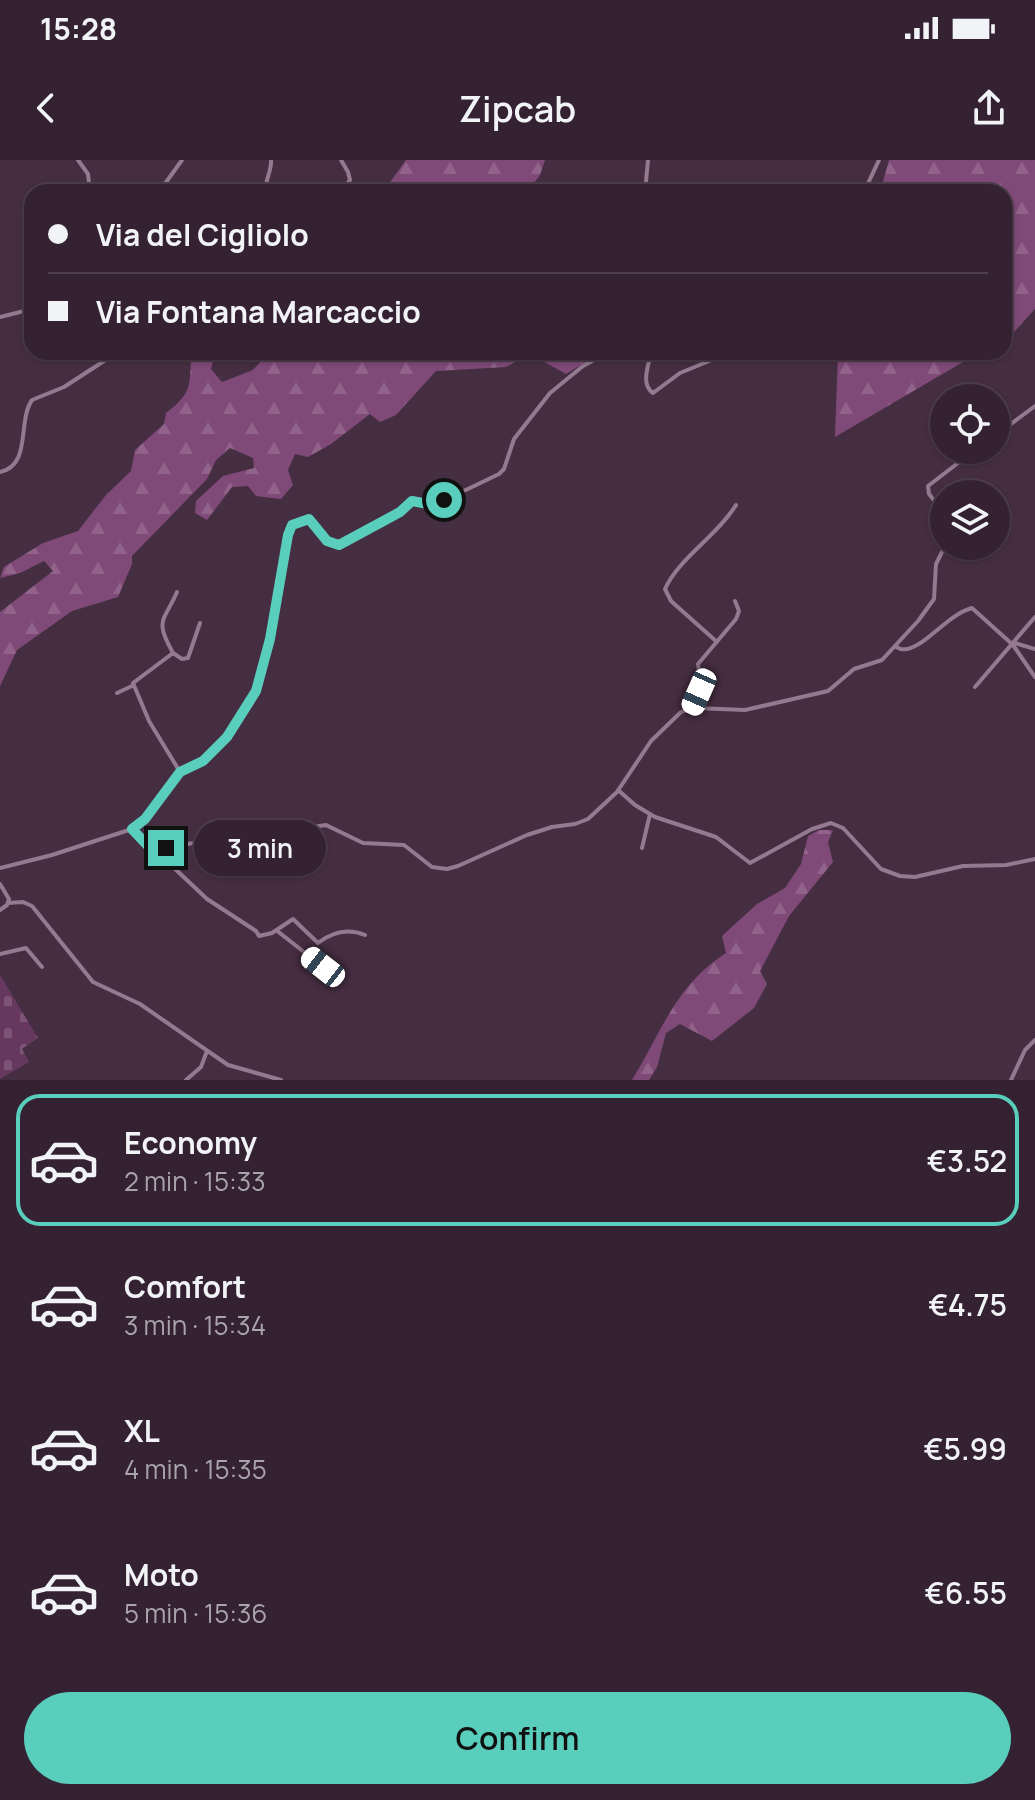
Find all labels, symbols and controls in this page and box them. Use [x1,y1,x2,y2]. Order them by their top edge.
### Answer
text: 15:28 [40,8,117,49]
text: Zipcab [459,84,576,133]
icon: back [24,86,68,130]
icon: share [967,86,1011,130]
text: Via del Cigliolo [96,214,309,255]
text: Via Fontana Marcaccio [96,291,421,332]
map controls [930,384,1010,560]
button: locate [930,384,1010,464]
button: layers [930,480,1010,560]
route start [426,482,462,518]
car [678,665,720,719]
callout: 3 min [194,820,326,876]
route end [148,830,184,866]
text: 3 min [227,830,293,866]
car [297,943,349,991]
text: Economy [124,1122,257,1163]
icon: car [28,1124,100,1196]
text: €3.52 [927,1140,1007,1181]
text: 2 min · 15:33 [124,1163,266,1199]
text: Comfort [124,1266,246,1307]
icon: car [28,1268,100,1340]
text: €4.75 [928,1284,1007,1325]
text: 3 min · 15:34 [124,1307,266,1343]
text: XL [124,1410,160,1451]
icon: car [28,1412,100,1484]
text: €5.99 [923,1428,1007,1469]
text: 4 min · 15:35 [124,1451,267,1487]
text: Moto [124,1554,199,1595]
icon: car [28,1556,100,1628]
text: €6.55 [925,1572,1007,1613]
text: 5 min · 15:36 [124,1595,268,1631]
button: Confirm [24,1692,1011,1784]

